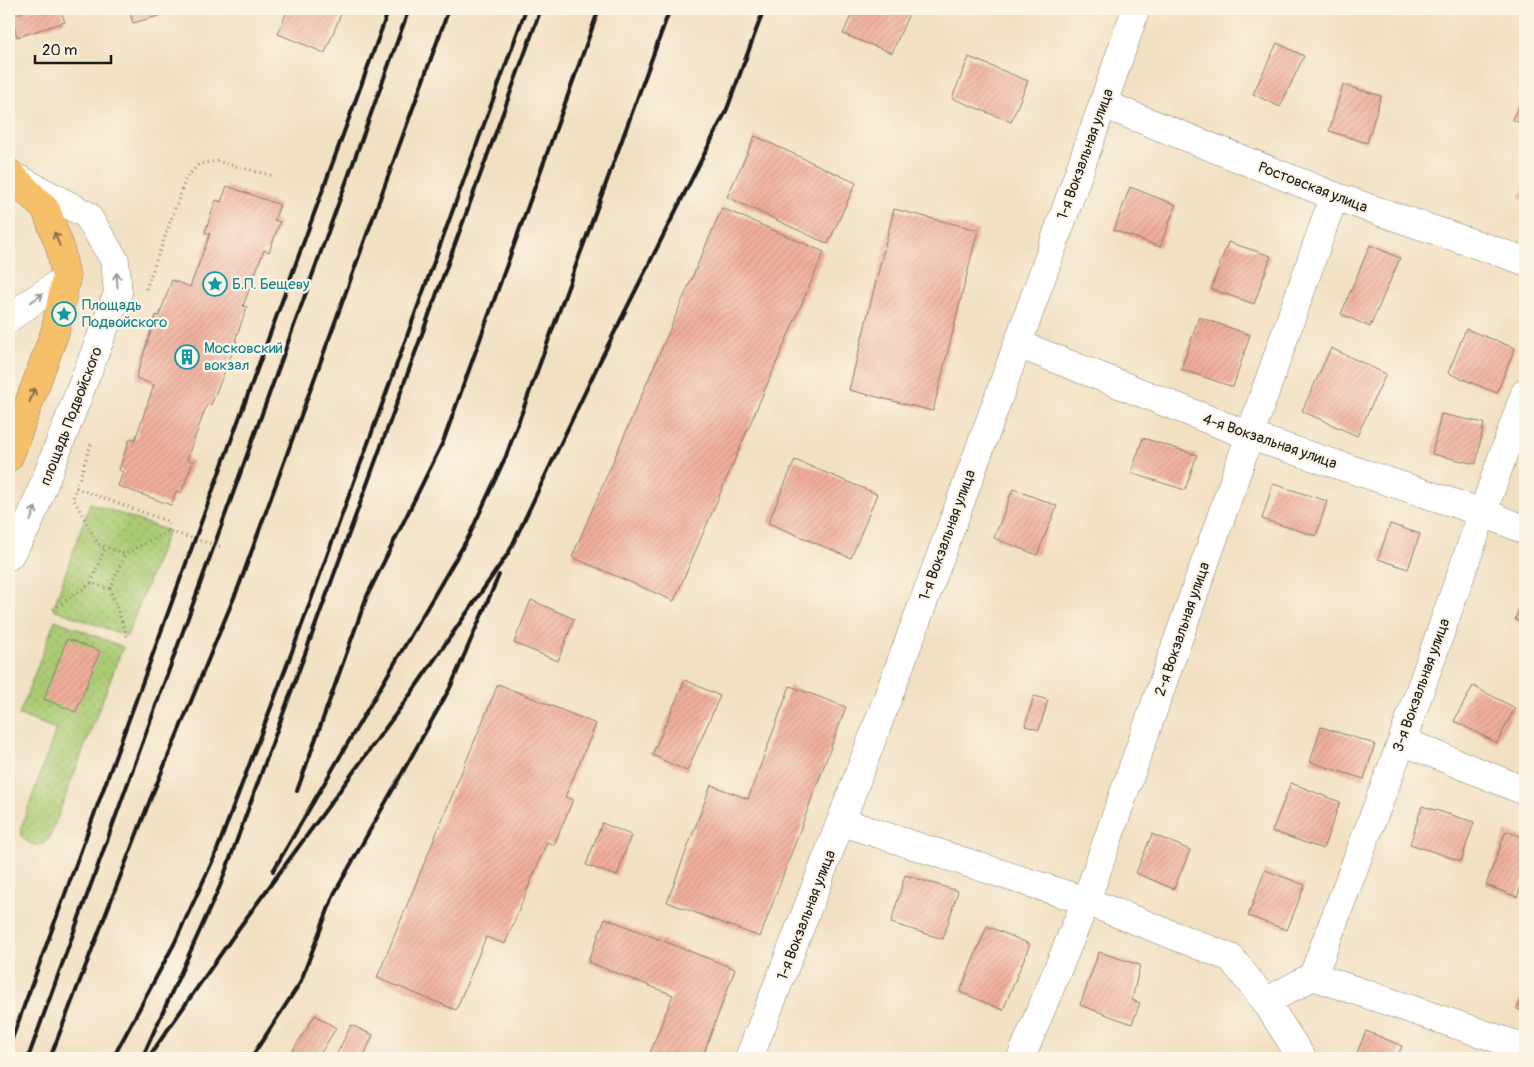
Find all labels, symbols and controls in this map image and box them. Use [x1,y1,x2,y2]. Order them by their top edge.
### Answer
scale bar [35,32,111,64]
text: 20 m [42,41,77,60]
street label: 1-я Вокзальная улица [1053,86,1118,222]
street label: Ростовская улица [1255,158,1370,217]
one-way arrow [52,232,61,247]
place icon: Б.П. Бещеву [202,271,228,297]
one-way arrow [112,272,121,288]
place label: Б.П. Бещеву [232,275,310,294]
one-way arrow [30,293,44,303]
place label: Площадь Подвойского [82,296,167,332]
place icon: Площадь Подвойского [51,301,77,327]
place label: Московский вокзал [204,339,283,375]
street label: площадь Подвойского [36,344,107,488]
building icon: Московский вокзал [174,344,200,370]
one-way arrow [28,388,37,403]
street label: 4-я Вокзальная улица [1200,410,1340,473]
street label: 1-я Вокзальная улица [915,467,980,603]
one-way arrow [28,507,38,522]
street label: 2-я Вокзальная улица [1151,560,1214,699]
street label: 3-я Вокзальная улица [1389,616,1454,754]
street label: 1-я Вокзальная улица [773,847,840,983]

